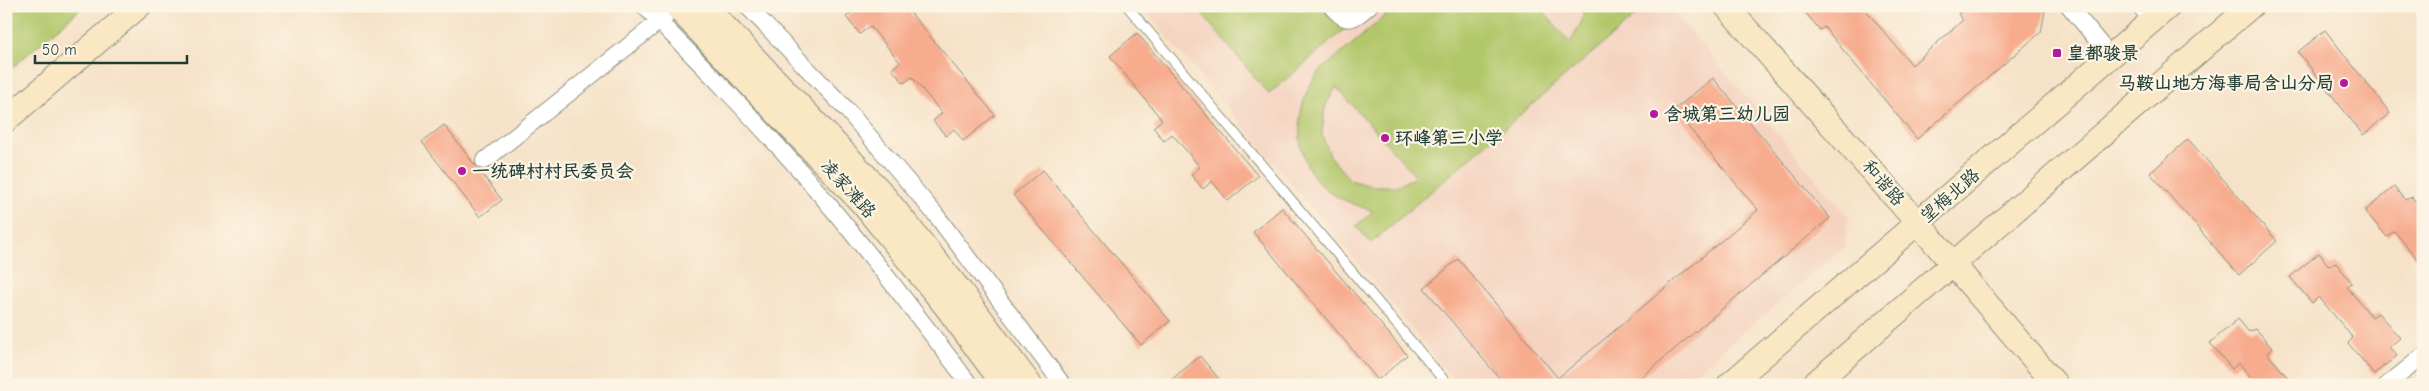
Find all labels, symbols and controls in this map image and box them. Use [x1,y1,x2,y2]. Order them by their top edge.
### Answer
scale bar [35,32,188,64]
text: 50 m [42,41,77,59]
place label: 皇都骏景 [2067,43,2139,64]
marker: 皇都骏景 [2051,47,2063,59]
place label: 马鞍山地方海事局含山分局 [2118,73,2334,94]
marker: 马鞍山地方海事局含山分局 [2338,77,2350,89]
place label: 含城第三幼儿园 [1664,104,1790,125]
marker: 含城第三幼儿园 [1648,108,1660,120]
place label: 环峰第三小学 [1395,128,1503,149]
marker: 环峰第三小学 [1379,132,1391,144]
street label: 凌家滩路 [816,155,880,223]
street label: 和谐路 [1857,156,1909,210]
place label: 一统碑村村民委员会 [472,161,634,182]
street label: 望梅北路 [1916,164,1984,228]
marker: 一统碑村村民委员会 [456,165,468,177]

